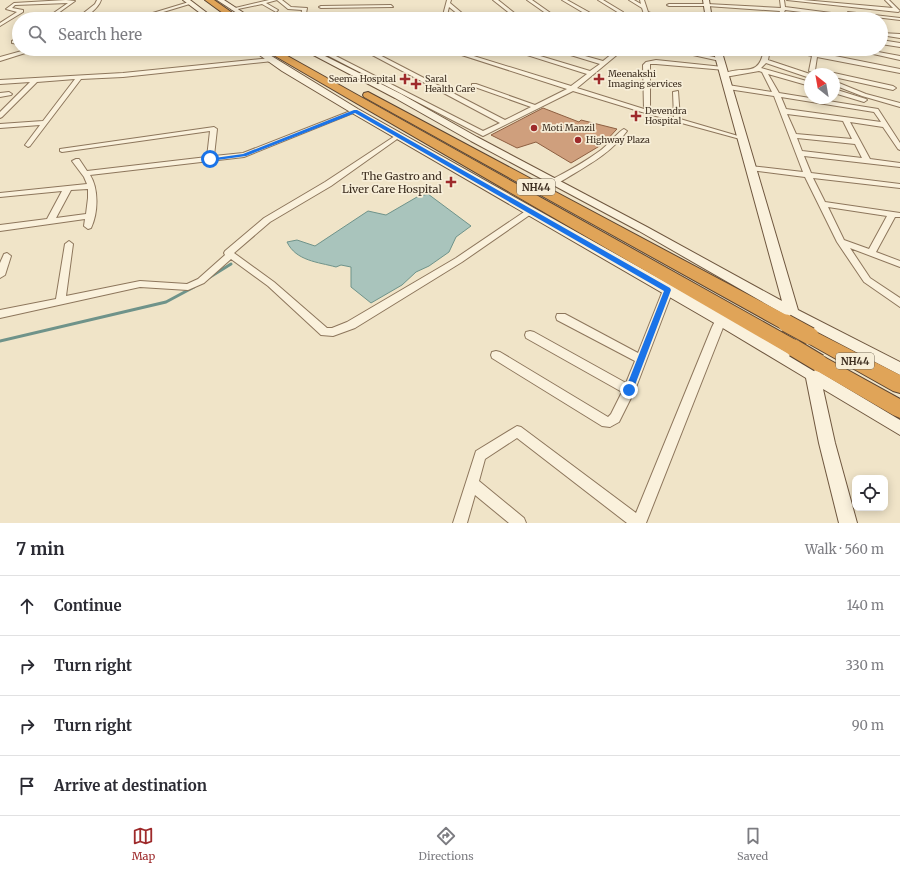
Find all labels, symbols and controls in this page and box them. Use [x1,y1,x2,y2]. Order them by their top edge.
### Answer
search box [12,12,888,56]
icon: search [26,23,48,45]
text: Search here [58,25,142,44]
place label: Meenakshi Imaging services [608,68,682,89]
north arrow [804,68,840,104]
place label: Seema Hospital [329,73,396,84]
marker: Seema Hospital [399,73,411,85]
place label: Saral Health Care [425,73,475,94]
marker: Meenakshi Imaging services [593,73,605,85]
marker: Saral Health Care [410,78,422,90]
place label: Devendra Hospital [645,105,687,126]
marker: Devendra Hospital [630,110,642,122]
place label: Moti Manzil [542,122,595,133]
marker: Moti Manzil [529,123,539,133]
place label: Highway Plaza [586,134,650,145]
marker: Highway Plaza [573,135,583,145]
route start [201,150,219,168]
place label: The Gastro and Liver Care Hospital [342,169,443,196]
marker: The Gastro and Liver Care Hospital [445,176,457,188]
road number: NH44 [517,179,555,195]
road number: NH44 [836,353,874,369]
route end [620,381,638,399]
map controls [852,475,888,511]
button: locate [852,475,888,511]
text: 7 min [16,538,65,560]
text: Walk · 560 m [805,541,884,558]
icon: ahead [16,595,38,617]
text: Continue [54,596,122,615]
text: 140 m [847,597,884,614]
icon: right [16,655,38,677]
text: Turn right [54,656,132,675]
text: 330 m [845,657,884,674]
icon: right [16,715,38,737]
text: Turn right [54,716,132,735]
text: 90 m [852,717,884,734]
icon: arrive [16,775,38,797]
text: Arrive at destination [54,776,207,795]
tab: Map [132,825,155,863]
tab: Directions [419,825,474,863]
tab: Saved [737,825,768,863]

